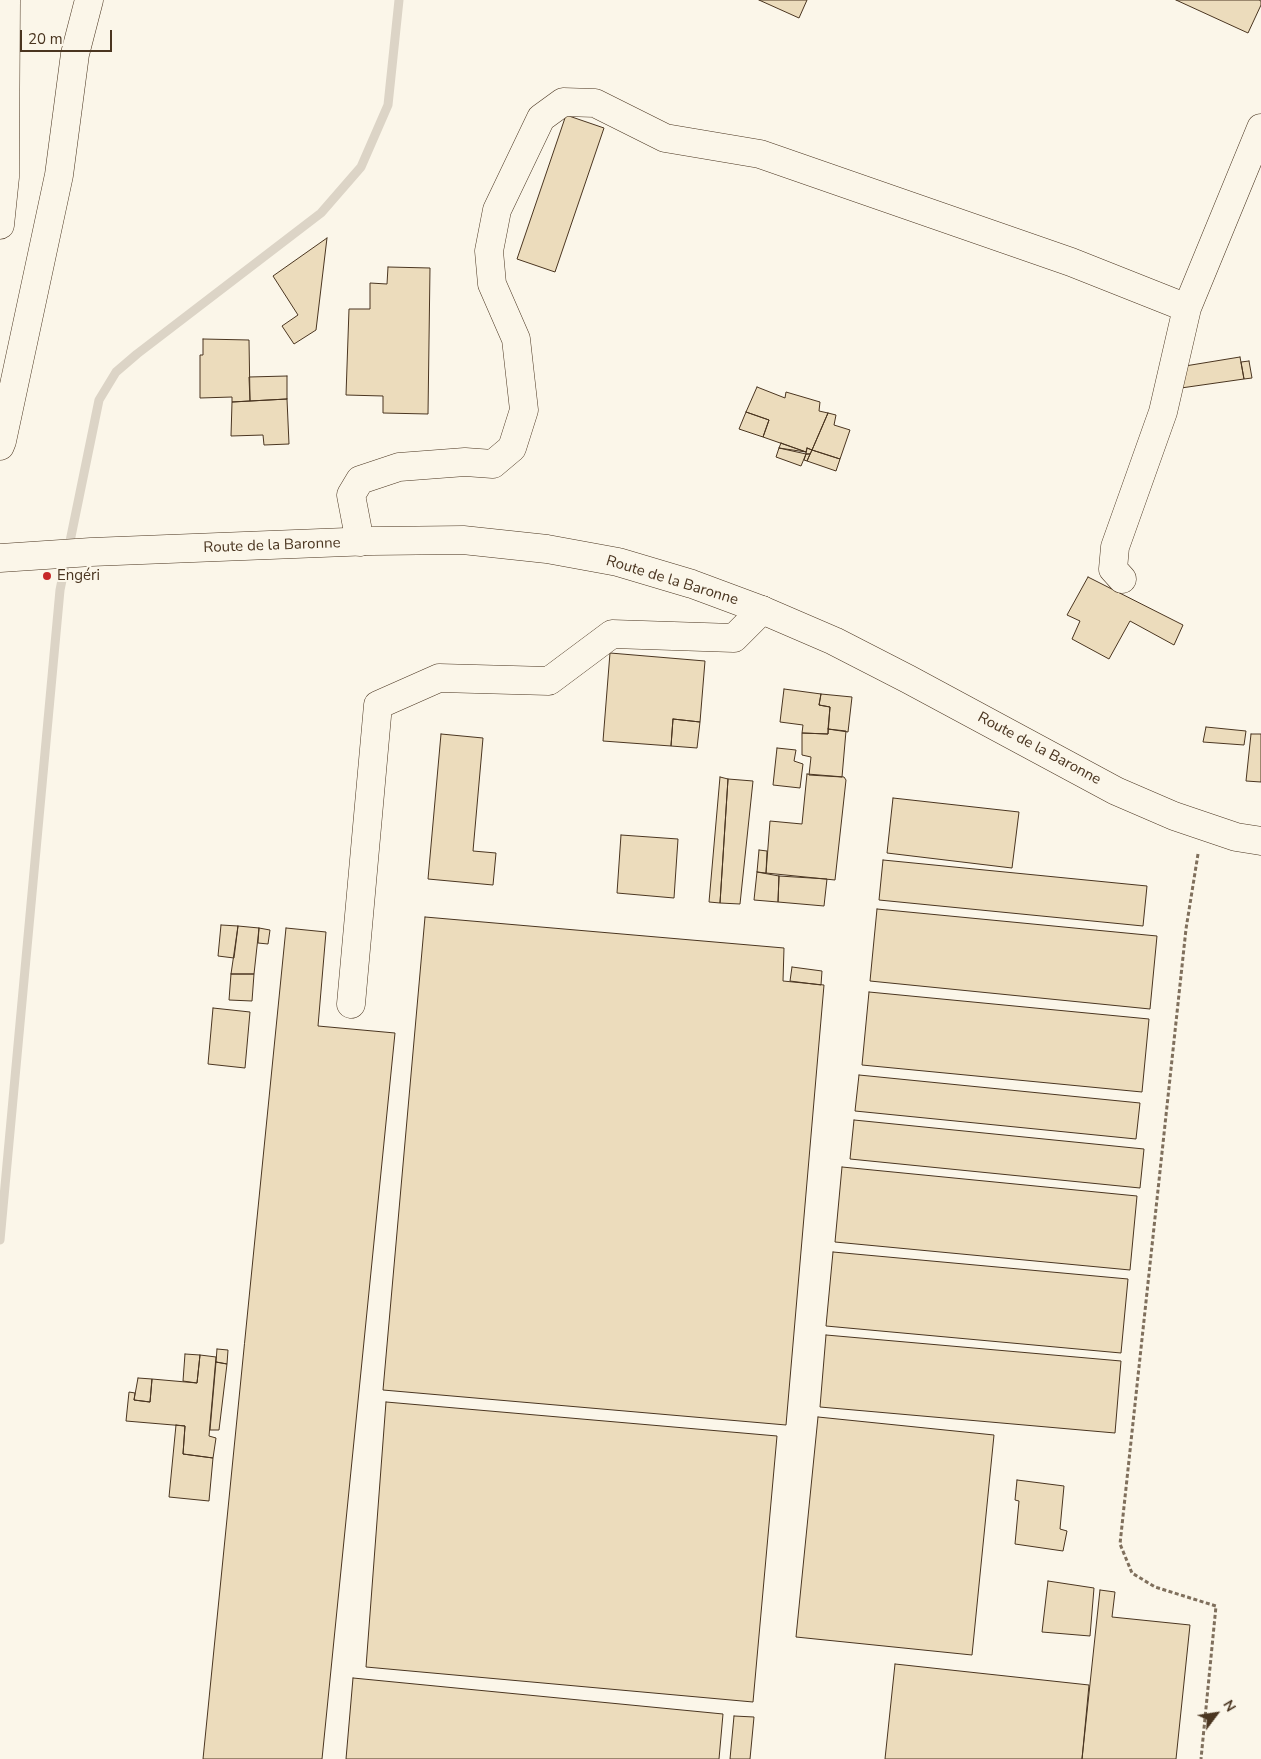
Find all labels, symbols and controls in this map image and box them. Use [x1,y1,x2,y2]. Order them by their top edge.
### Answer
scale bar [22,20,115,52]
text: 20 m [28,29,63,49]
street label: Route de la Baronne [203,535,341,557]
street label: Route de la Baronne [604,552,740,610]
place label: Engéri [57,567,100,585]
marker: Engéri [41,570,53,582]
street label: Route de la Baronne [974,709,1104,789]
north arrow [1191,1689,1241,1739]
text: N [1218,1697,1240,1715]

